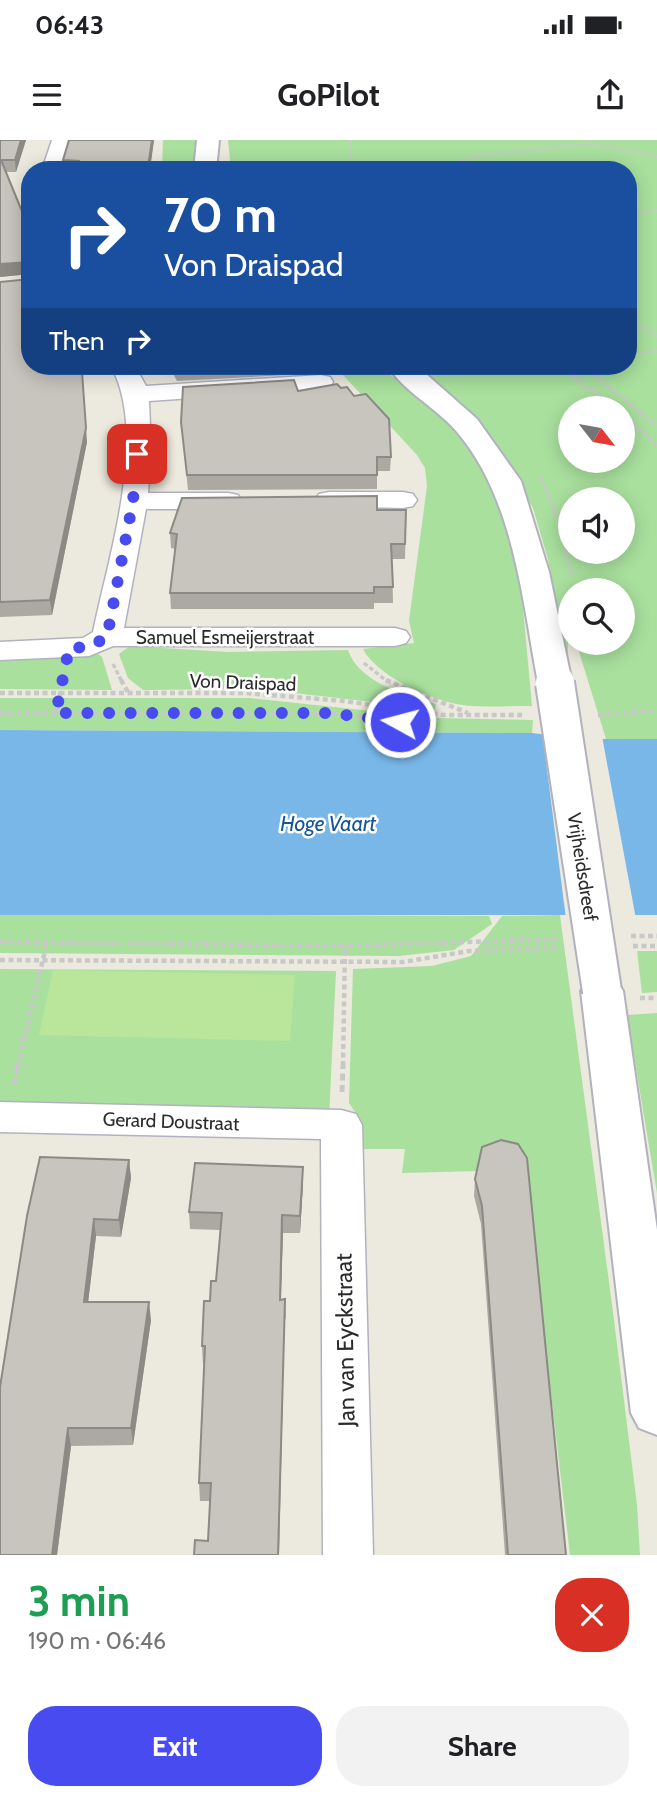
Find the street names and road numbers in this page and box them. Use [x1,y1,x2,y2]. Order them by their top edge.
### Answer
street label: Samuel Esmeijerstraat [136,626,315,649]
street label: Von Draispad [189,669,297,696]
street label: Vrijheidsdreef [563,811,603,924]
street label: Gerard Doustraat [102,1108,240,1135]
street label: Jan van Eyckstraat [329,1253,361,1428]

